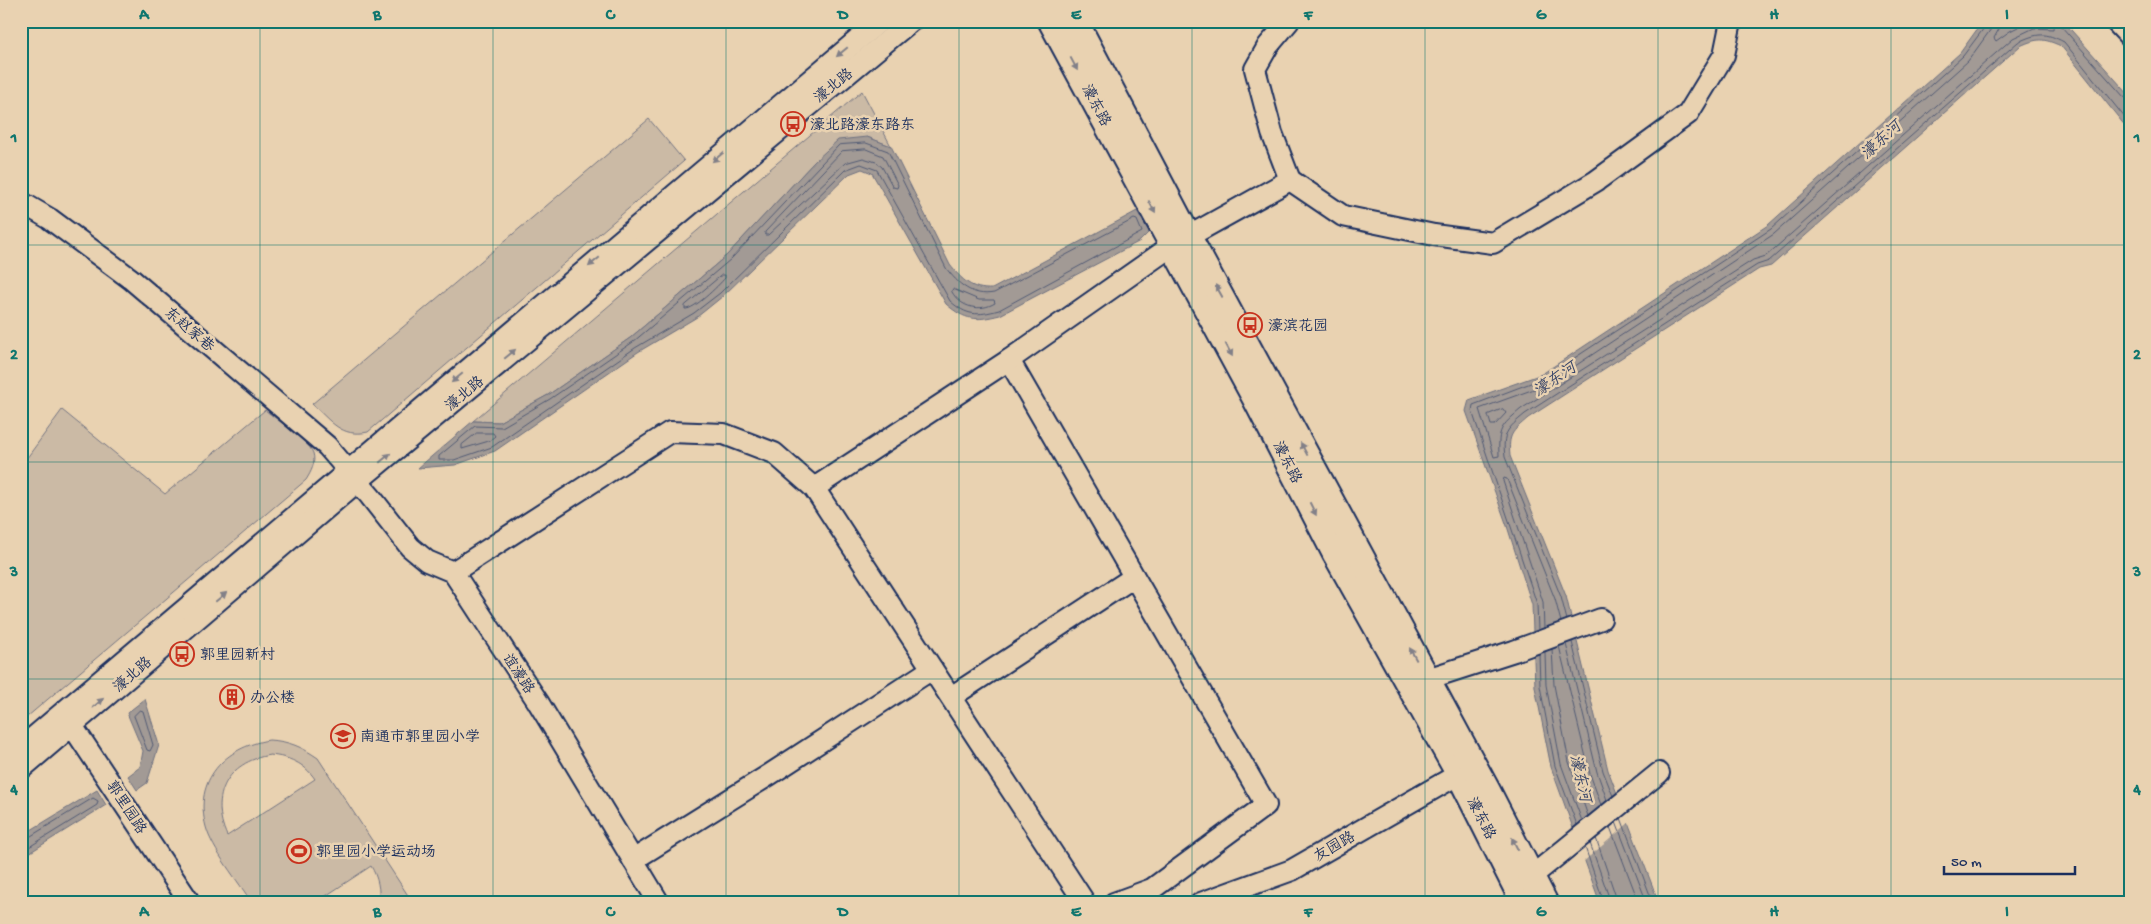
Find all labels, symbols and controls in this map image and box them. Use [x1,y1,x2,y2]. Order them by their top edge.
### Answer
text: A [138,7,150,26]
text: B [372,7,382,26]
text: C [605,7,616,26]
text: D [836,7,849,26]
text: E [1071,7,1082,26]
text: F [1303,7,1314,26]
text: G [1536,7,1547,26]
text: H [1769,7,1779,26]
text: I [2005,7,2009,26]
one-way arrow [836,47,849,58]
one-way arrow [1070,57,1079,71]
street label: 濠北路 [811,65,857,108]
street label: 濠东路 [1077,82,1114,130]
bus stop icon: 濠北路濠东路东 [780,111,806,137]
water label: 濠东河 [1857,115,1909,165]
place label: 濠北路濠东路东 [810,117,915,135]
text: 1 [10,130,17,149]
text: 1 [2133,130,2140,149]
one-way arrow [712,151,725,162]
one-way arrow [1148,200,1156,214]
one-way arrow [588,256,601,267]
one-way arrow [1214,284,1223,297]
street label: 东赵家巷 [160,304,217,357]
bus stop icon: 濠滨花园 [1237,312,1263,338]
place label: 濠滨花园 [1268,318,1328,336]
one-way arrow [1225,343,1233,357]
text: 2 [10,347,18,366]
text: 2 [2133,347,2141,366]
one-way arrow [504,349,516,360]
water label: 濠东河 [1530,356,1584,402]
one-way arrow [451,372,463,384]
street label: 濠北路 [442,373,488,416]
street label: 濠东路 [1268,439,1304,487]
one-way arrow [1300,442,1308,456]
one-way arrow [379,452,391,464]
one-way arrow [1309,502,1317,517]
text: 3 [9,564,18,583]
text: 3 [2132,564,2141,583]
one-way arrow [215,591,227,603]
bus stop icon: 郭里园新村 [169,641,195,667]
place label: 郭里园新村 [200,646,275,665]
one-way arrow [1409,648,1418,661]
street label: 谊濠路 [498,650,537,698]
street label: 濠北路 [110,654,156,697]
building icon: 办公楼 [219,684,245,710]
place label: 办公楼 [250,690,295,708]
one-way arrow [92,698,105,709]
school or university icon: 南通市郭里园小学 [330,723,356,749]
place label: 南通市郭里园小学 [360,728,480,747]
water label: 濠东河 [1564,753,1596,807]
street label: 郭里园路 [101,778,149,838]
text: 4 [9,782,18,801]
text: 4 [2132,782,2141,801]
street label: 濠东路 [1462,795,1498,843]
street label: 友园路 [1311,829,1359,867]
one-way arrow [1511,837,1519,851]
sports icon: 郭里园小学运动场 [286,838,312,864]
place label: 郭里园小学运动场 [316,843,436,862]
scale bar [1944,844,2075,876]
text: 50 m [1951,854,1982,872]
text: A [138,904,150,923]
text: B [372,904,382,923]
text: C [605,904,616,923]
text: D [836,904,849,923]
text: E [1071,904,1082,923]
text: F [1303,904,1314,923]
text: G [1536,904,1547,923]
text: H [1769,904,1779,923]
text: I [2005,904,2009,923]

